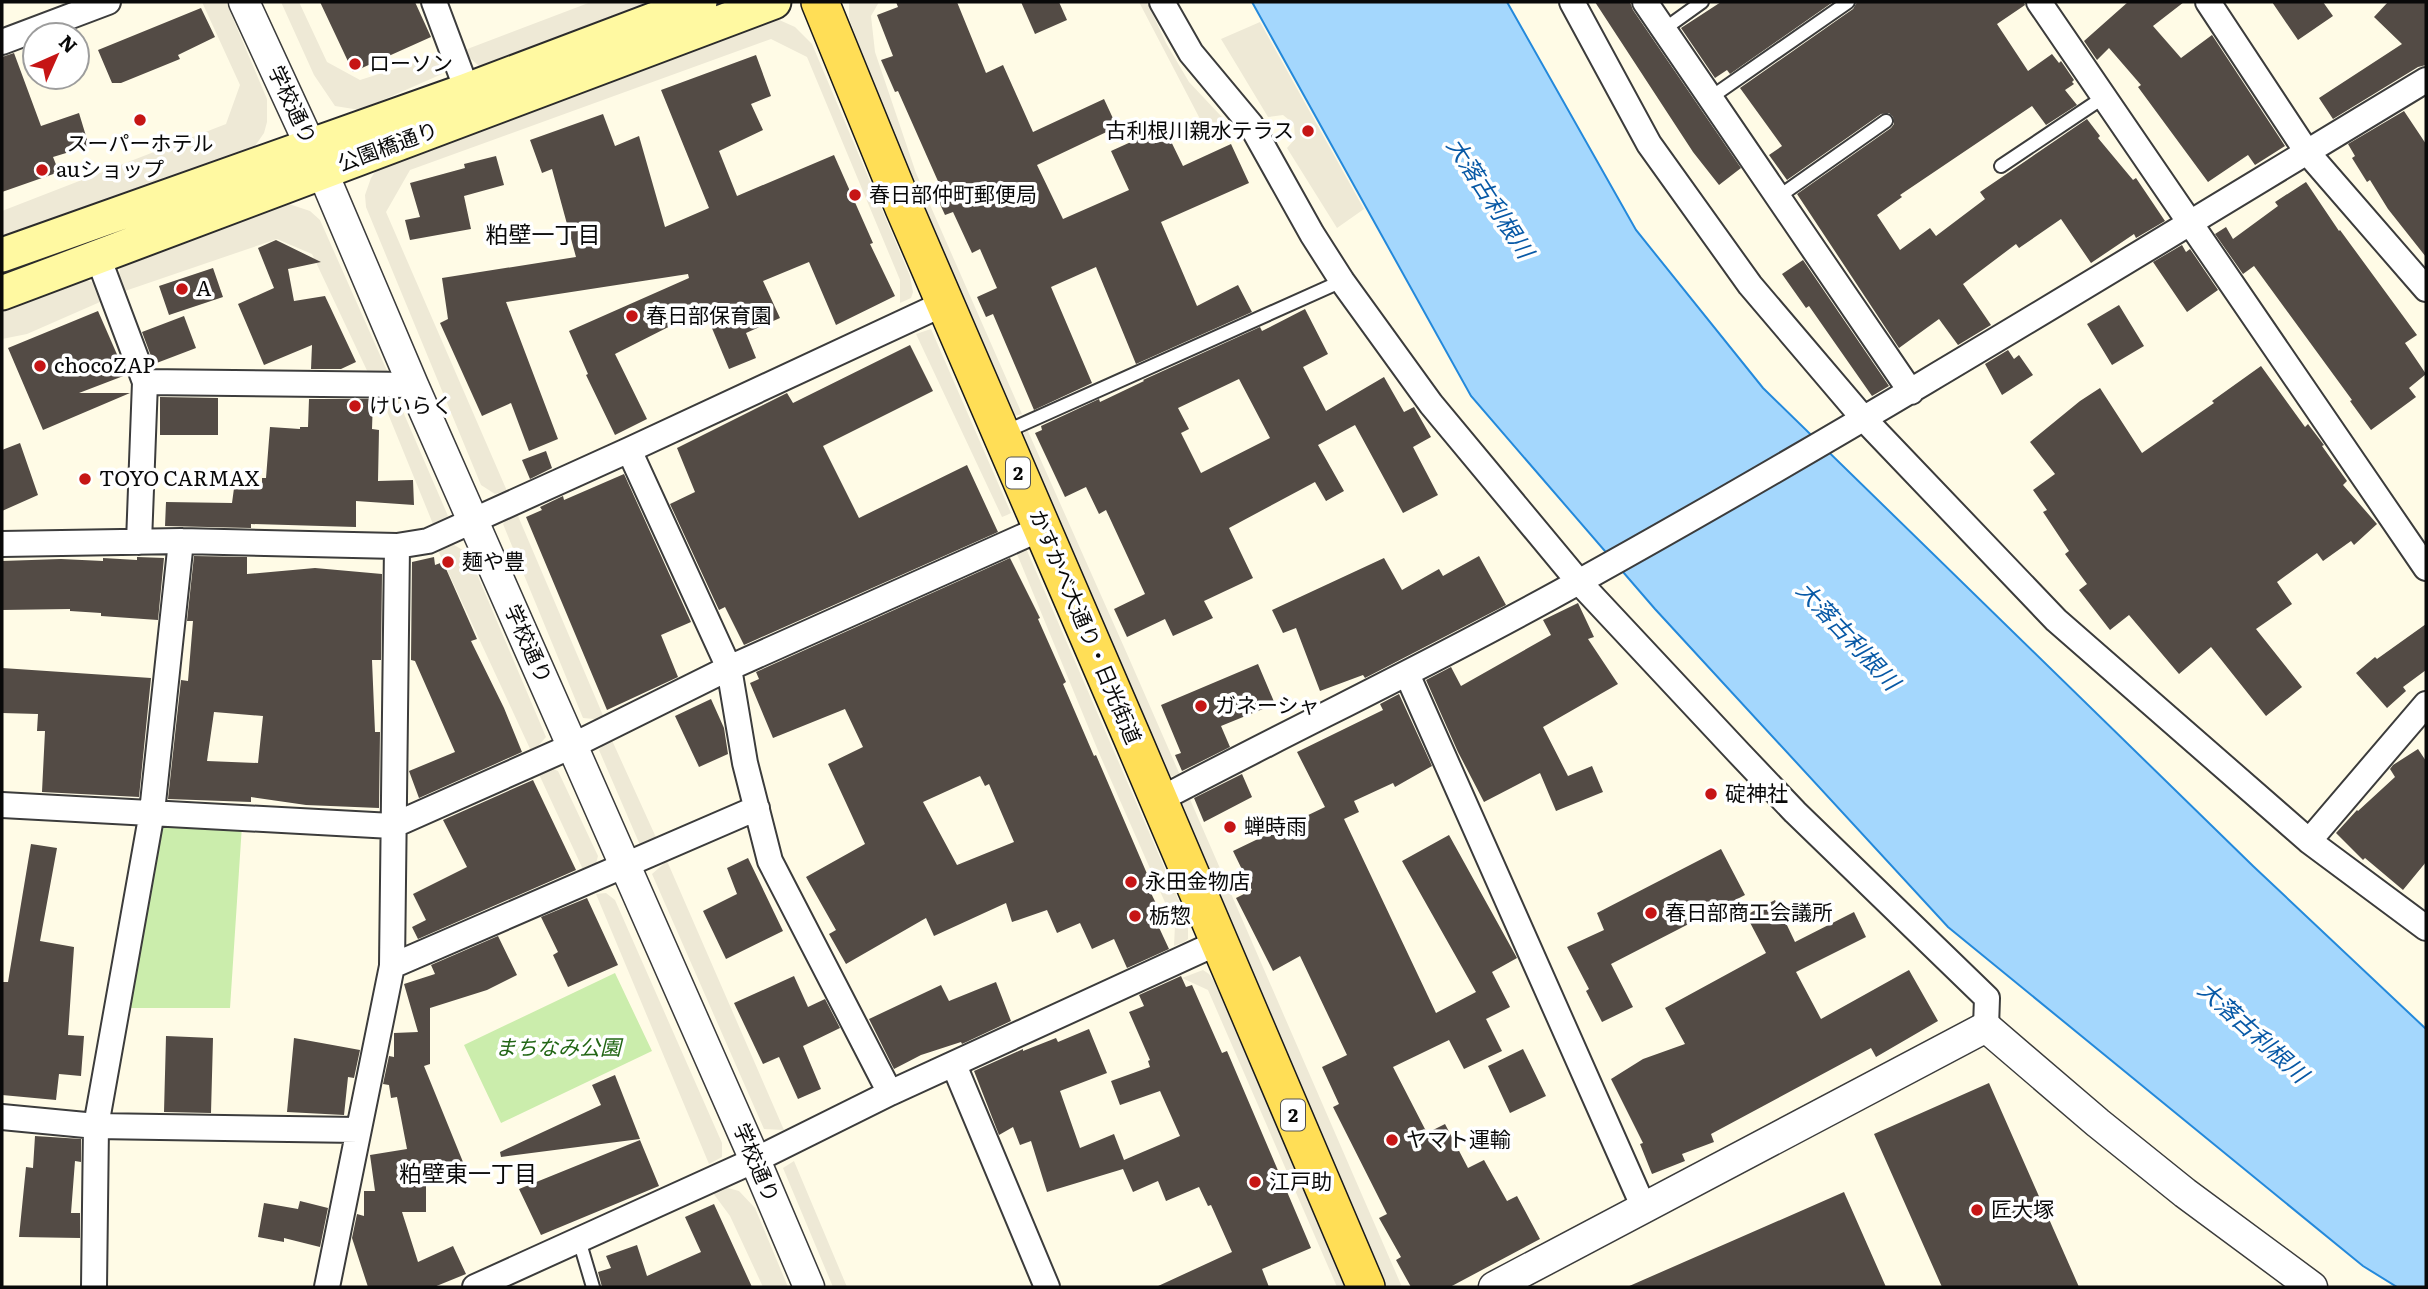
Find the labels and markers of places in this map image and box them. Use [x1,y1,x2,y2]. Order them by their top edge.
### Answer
place label: ローソン [369,46,453,77]
marker: ローソン [347,56,363,72]
marker: スーパーホテル [132,112,148,128]
place label: 古利根川親水テラス [1105,113,1294,144]
marker: 古利根川親水テラス [1300,123,1316,139]
place label: スーパーホテル [67,126,213,157]
place label: auショップ [56,152,164,183]
marker: auショップ [34,162,50,178]
place label: 春日部仲町郵便局 [869,177,1037,208]
marker: 春日部仲町郵便局 [847,187,863,203]
place label: A [196,271,212,302]
marker: A [174,281,190,297]
place label: 春日部保育園 [646,298,772,329]
marker: 春日部保育園 [624,308,640,324]
place label: chocoZAP [54,348,155,379]
marker: chocoZAP [32,358,48,374]
place label: けいらく [369,388,453,419]
marker: けいらく [347,398,363,414]
place label: TOYO CARMAX [99,461,260,492]
marker: TOYO CARMAX [77,471,93,487]
place label: 麺や豊 [462,544,525,575]
marker: 麺や豊 [440,554,456,570]
place label: ガネーシャ [1215,688,1320,719]
marker: ガネーシャ [1193,698,1209,714]
place label: 碇神社 [1725,776,1788,807]
marker: 碇神社 [1703,786,1719,802]
place label: 蝉時雨 [1244,809,1307,840]
marker: 蝉時雨 [1222,819,1238,835]
place label: 永田金物店 [1145,864,1250,895]
marker: 永田金物店 [1123,874,1139,890]
place label: 春日部商工会議所 [1665,895,1833,926]
place label: 栃惣 [1149,898,1191,929]
marker: 春日部商工会議所 [1643,905,1659,921]
marker: 栃惣 [1127,908,1143,924]
place label: ヤマト運輸 [1406,1122,1511,1153]
marker: ヤマト運輸 [1384,1132,1400,1148]
place label: 江戸助 [1269,1164,1332,1195]
marker: 江戸助 [1247,1174,1263,1190]
place label: 匠大塚 [1991,1192,2054,1223]
marker: 匠大塚 [1969,1202,1985,1218]

